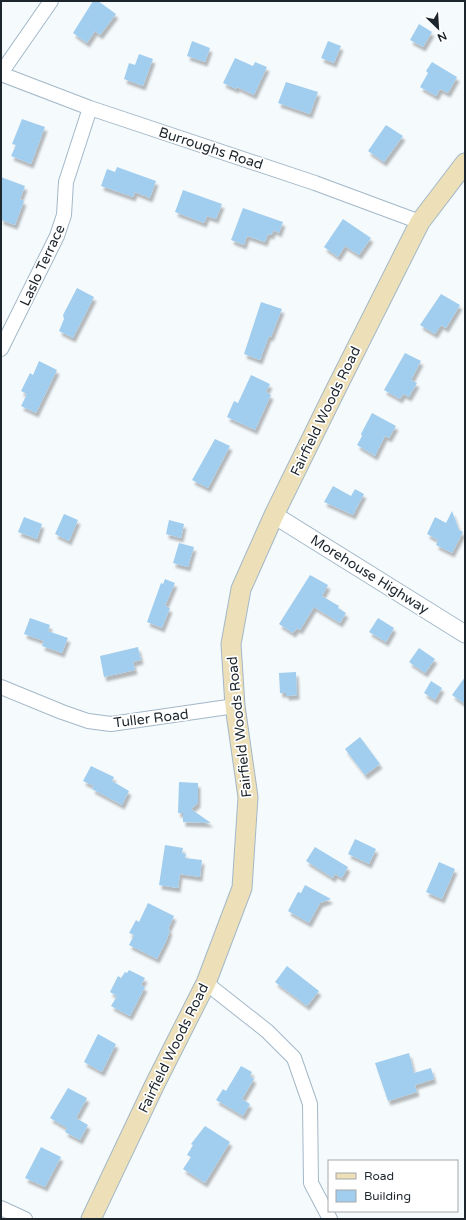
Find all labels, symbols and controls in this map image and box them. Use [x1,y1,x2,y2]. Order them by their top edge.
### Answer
north arrow [418,8,458,48]
text: N [435,29,449,44]
street label: Burroughs Road [157,124,265,173]
street label: Laslo Terrace [16,222,69,309]
street label: Fairfield Woods Road [287,344,364,479]
street label: Morehouse Highway [307,531,432,618]
street label: Fairfield Woods Road [224,656,255,798]
street label: Tuller Road [113,705,189,732]
street label: Fairfield Woods Road [135,981,212,1116]
legend [328,1160,458,1212]
text: Road [364,1169,394,1183]
text: Building [364,1189,411,1203]

